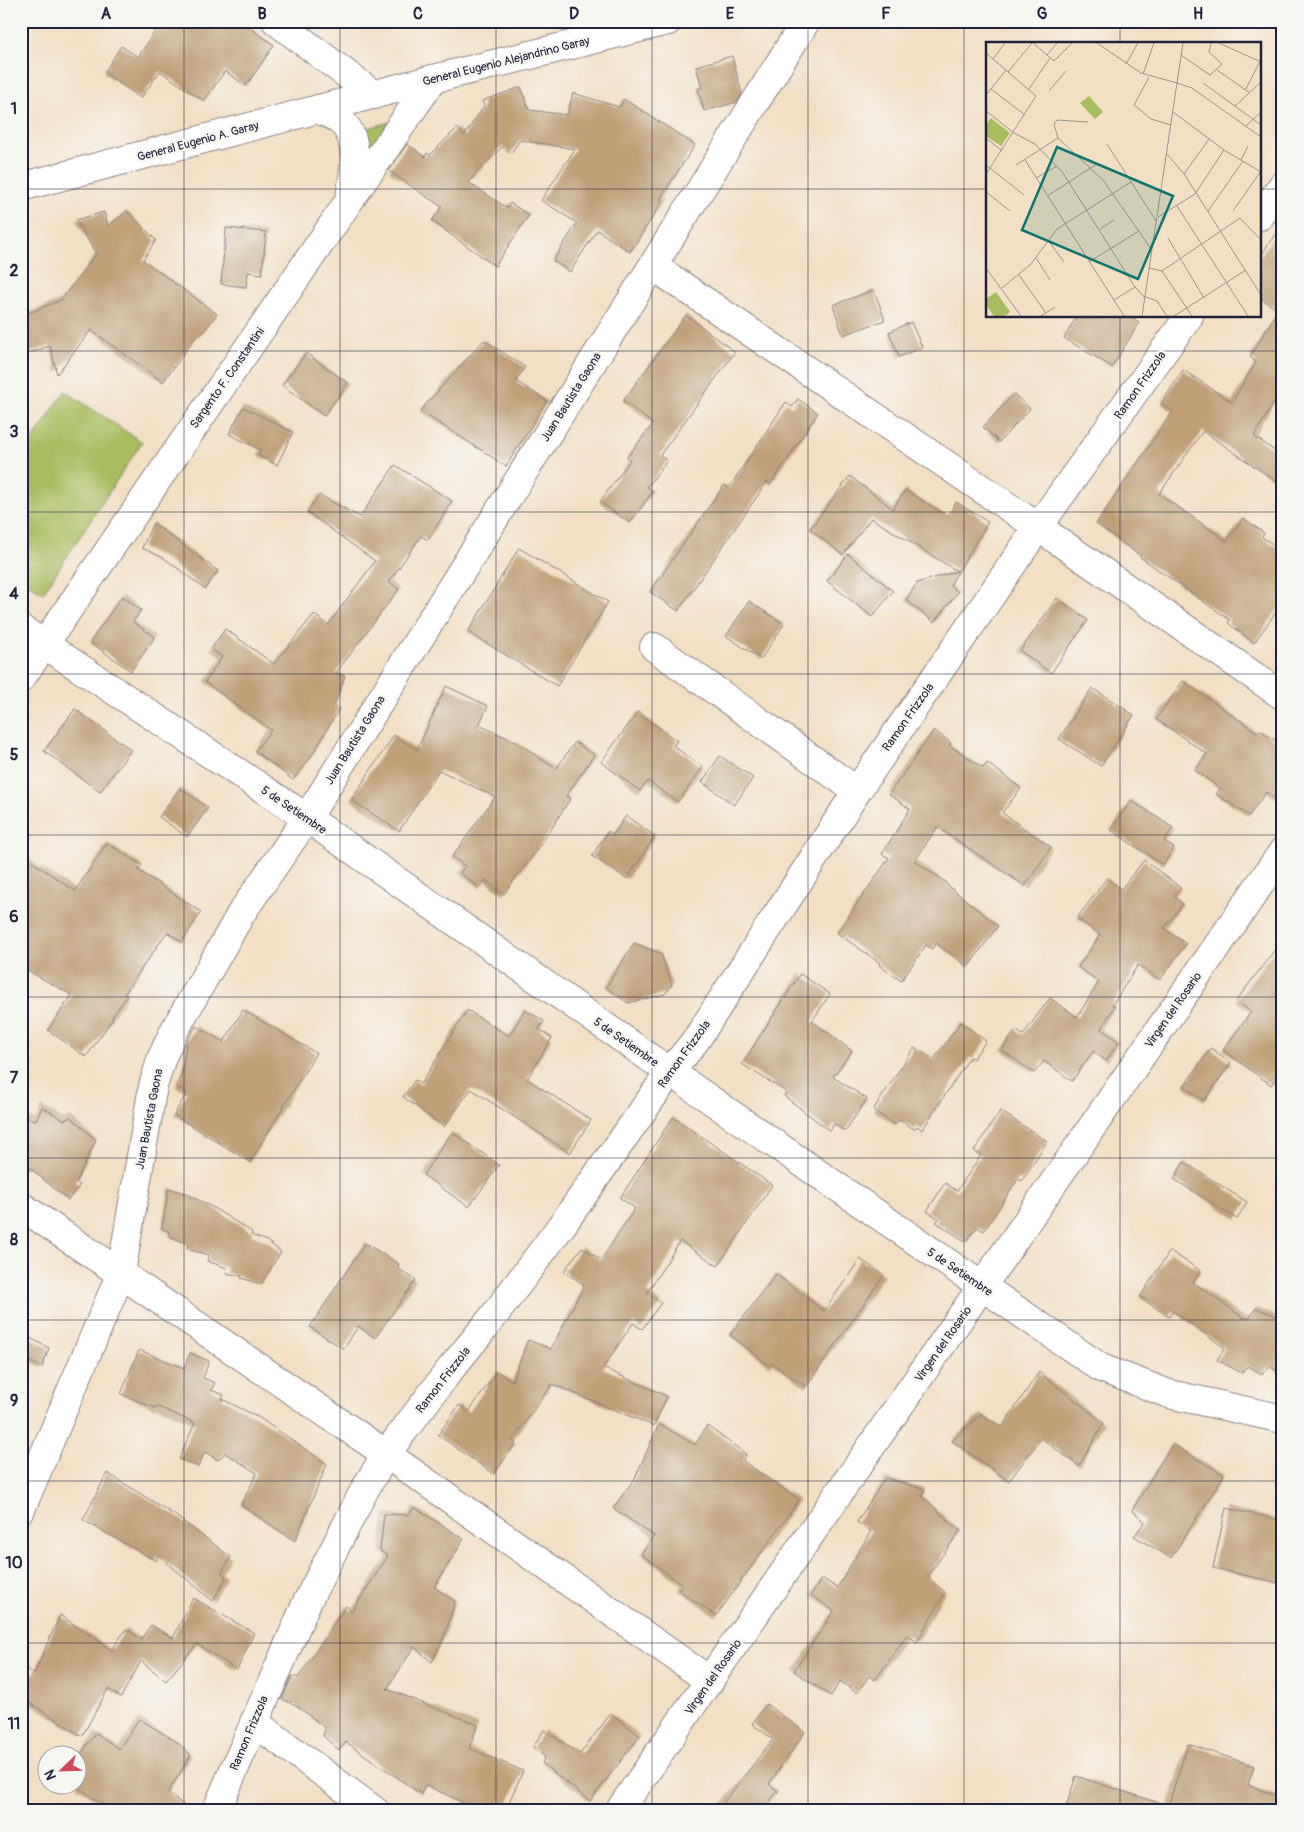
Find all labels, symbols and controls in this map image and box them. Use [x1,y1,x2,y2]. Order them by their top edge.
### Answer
text: A [101,4,112,24]
text: B [257,4,267,24]
text: C [413,4,423,24]
text: D [569,4,579,24]
text: E [726,4,735,24]
text: F [881,4,891,24]
text: G [1037,4,1048,24]
text: H [1193,4,1203,24]
street label: General Eugenio Alejandrino Garay [421,33,591,90]
inset map [986,42,1262,318]
text: 1 [11,99,17,119]
street label: General Eugenio A. Garay [136,118,261,165]
text: 2 [10,261,19,281]
street label: Sargento F. Constantini [187,325,268,432]
street label: Ramon Frizzola [1111,348,1170,422]
street label: Juan Bautista Gaona [538,350,605,445]
text: 3 [10,422,19,442]
text: 4 [9,584,19,604]
street label: Ramon Frizzola [879,680,938,754]
street label: Juan Bautista Gaona [322,693,389,788]
text: 5 [10,745,19,765]
street label: 5 de Setiembre [258,783,329,838]
text: 6 [9,907,19,927]
street label: Virgen del Rosario [1142,969,1205,1051]
street label: 5 de Setiembre [590,1015,661,1070]
street label: Ramon Frizzola [655,1017,714,1091]
street label: Juan Bautista Gaona [132,1067,167,1171]
text: 7 [10,1068,19,1088]
text: 8 [10,1230,18,1250]
street label: 5 de Setiembre [924,1245,995,1300]
street label: Virgen del Rosario [912,1303,975,1385]
street label: Ramon Frizzola [413,1344,474,1416]
text: 9 [10,1391,18,1411]
text: 10 [5,1553,23,1573]
street label: Virgen del Rosario [682,1636,745,1718]
street label: Ramon Frizzola [227,1693,272,1773]
text: 11 [8,1714,20,1734]
north arrow [38,1744,88,1794]
text: N [41,1767,60,1783]

